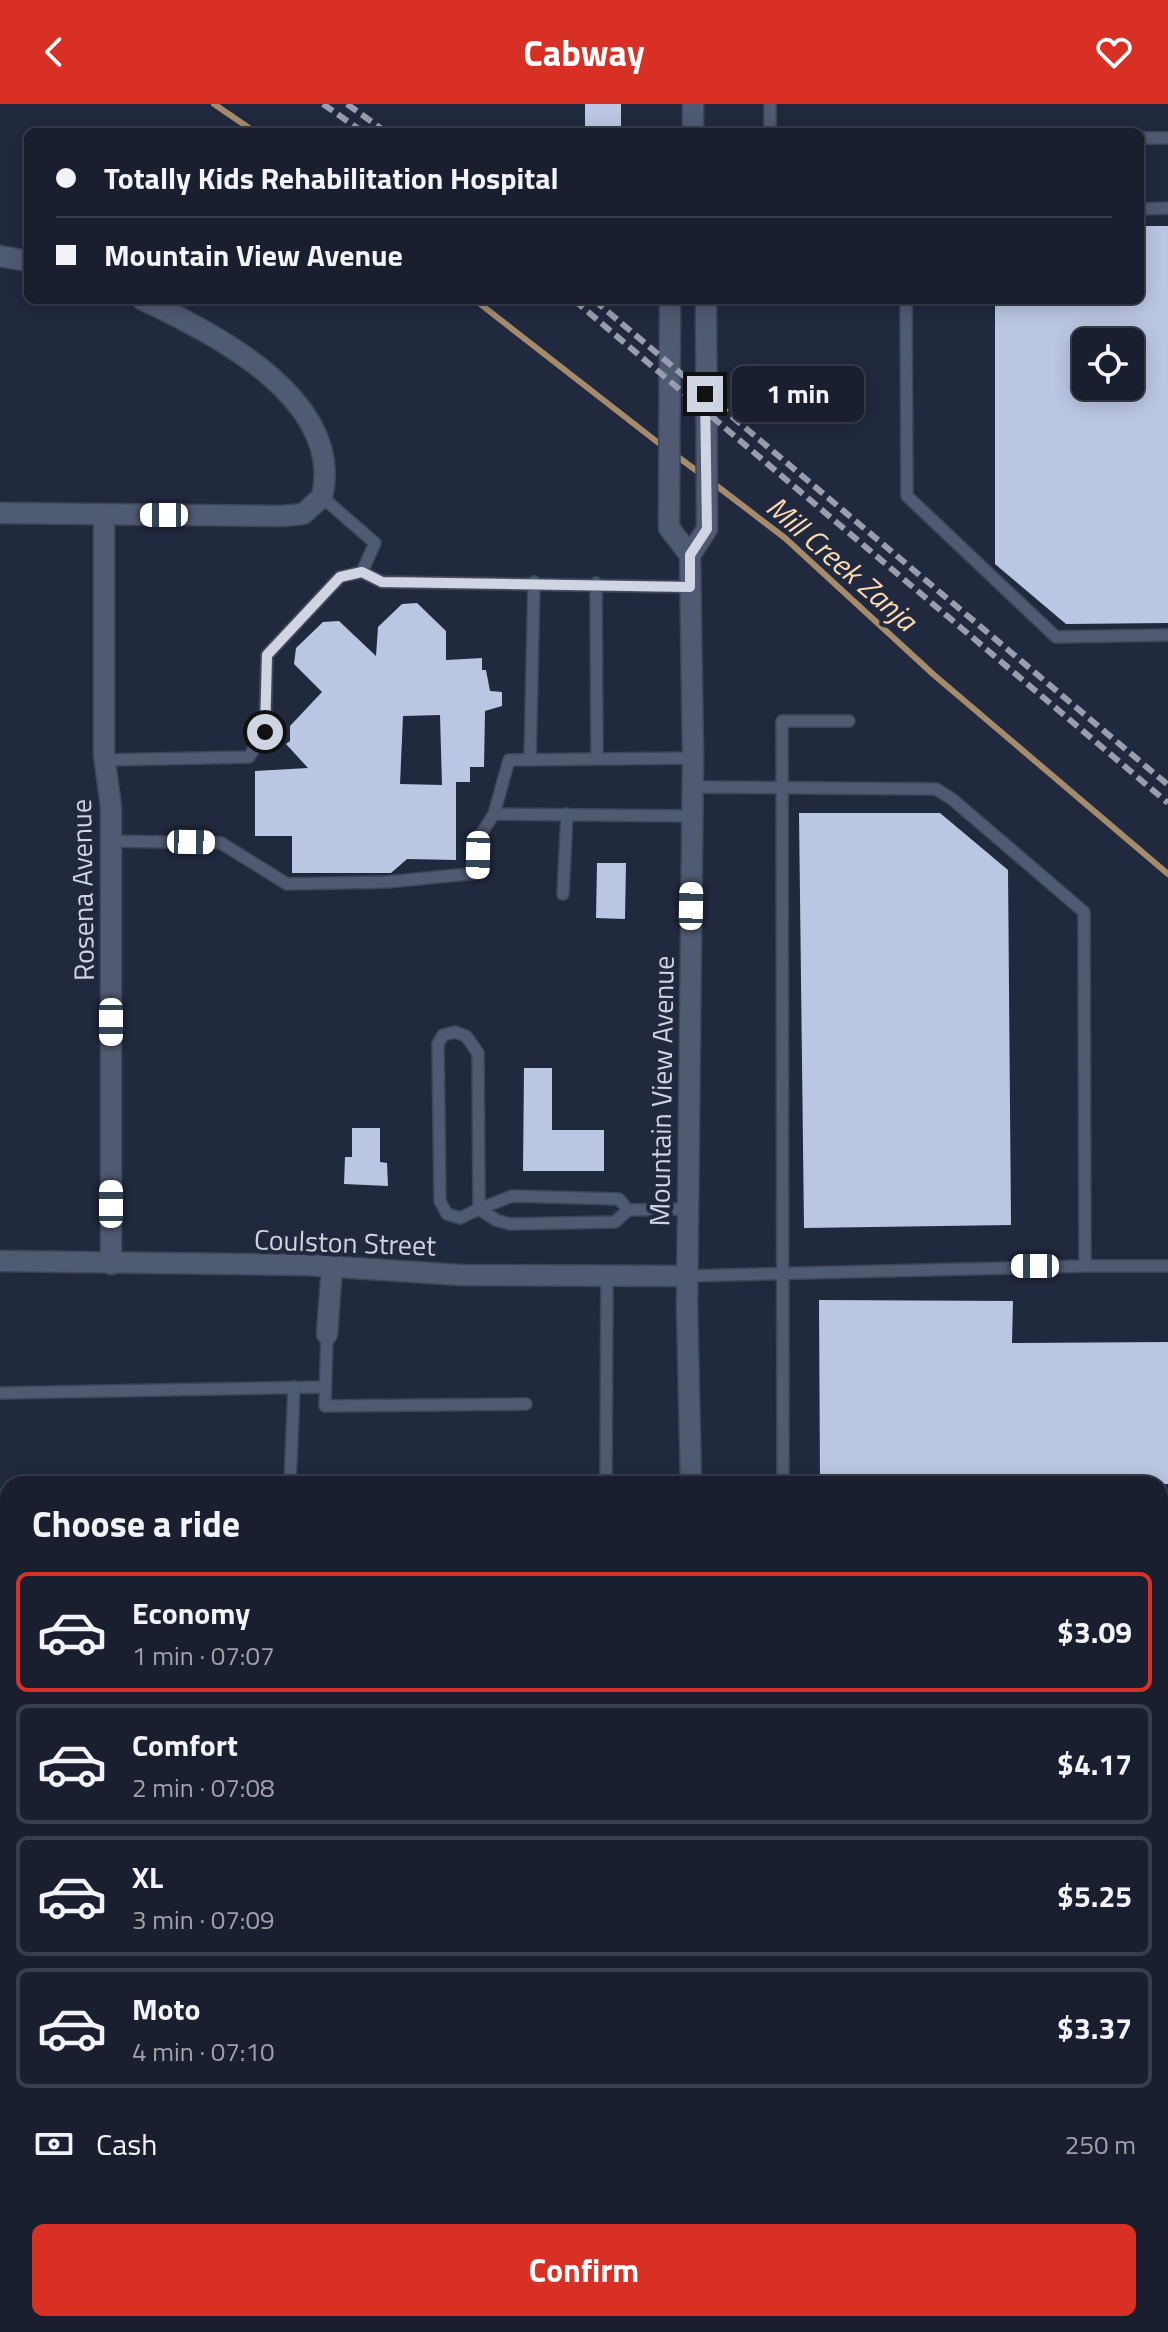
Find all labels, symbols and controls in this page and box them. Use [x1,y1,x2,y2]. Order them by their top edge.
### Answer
text: Cabway [523,25,645,80]
icon: back [32,30,76,74]
icon: heart [1092,30,1136,74]
text: Totally Kids Rehabilitation Hospital [104,155,559,201]
text: Mountain View Avenue [104,232,403,278]
map controls [1072,328,1144,400]
button: locate [1072,328,1144,400]
callout: 1 min [733,366,865,422]
text: 1 min [766,374,830,413]
route end [687,376,723,412]
water label: Mill Creek Zanja [756,484,929,643]
car [140,503,188,527]
route start [247,714,283,750]
street label: Rosena Avenue [59,799,105,981]
car [167,830,215,854]
car [466,831,490,879]
car [679,882,703,930]
street label: Mountain View Avenue [637,955,685,1227]
car [99,998,123,1046]
car [99,1180,123,1228]
street label: Coulston Street [253,1217,437,1267]
car [1011,1254,1059,1278]
text: Choose a ride [32,1496,240,1551]
text: Economy [132,1590,250,1636]
icon: car [36,1596,108,1668]
text: $3.09 [1057,1609,1132,1655]
text: 1 min · 07:07 [132,1636,275,1675]
text: Comfort [132,1722,238,1768]
icon: car [36,1728,108,1800]
text: $4.17 [1057,1741,1132,1787]
text: 2 min · 07:08 [132,1768,275,1807]
text: XL [132,1854,163,1900]
icon: car [36,1860,108,1932]
text: $5.25 [1057,1873,1132,1919]
text: 3 min · 07:09 [132,1900,275,1939]
text: Moto [132,1986,200,2032]
icon: car [36,1992,108,2064]
text: $3.37 [1057,2005,1132,2051]
text: 4 min · 07:10 [132,2032,275,2071]
text: Cash [96,2121,157,2167]
icon: cash [32,2122,76,2166]
text: 250 m [1065,2125,1136,2164]
button: Confirm [32,2224,1136,2316]

